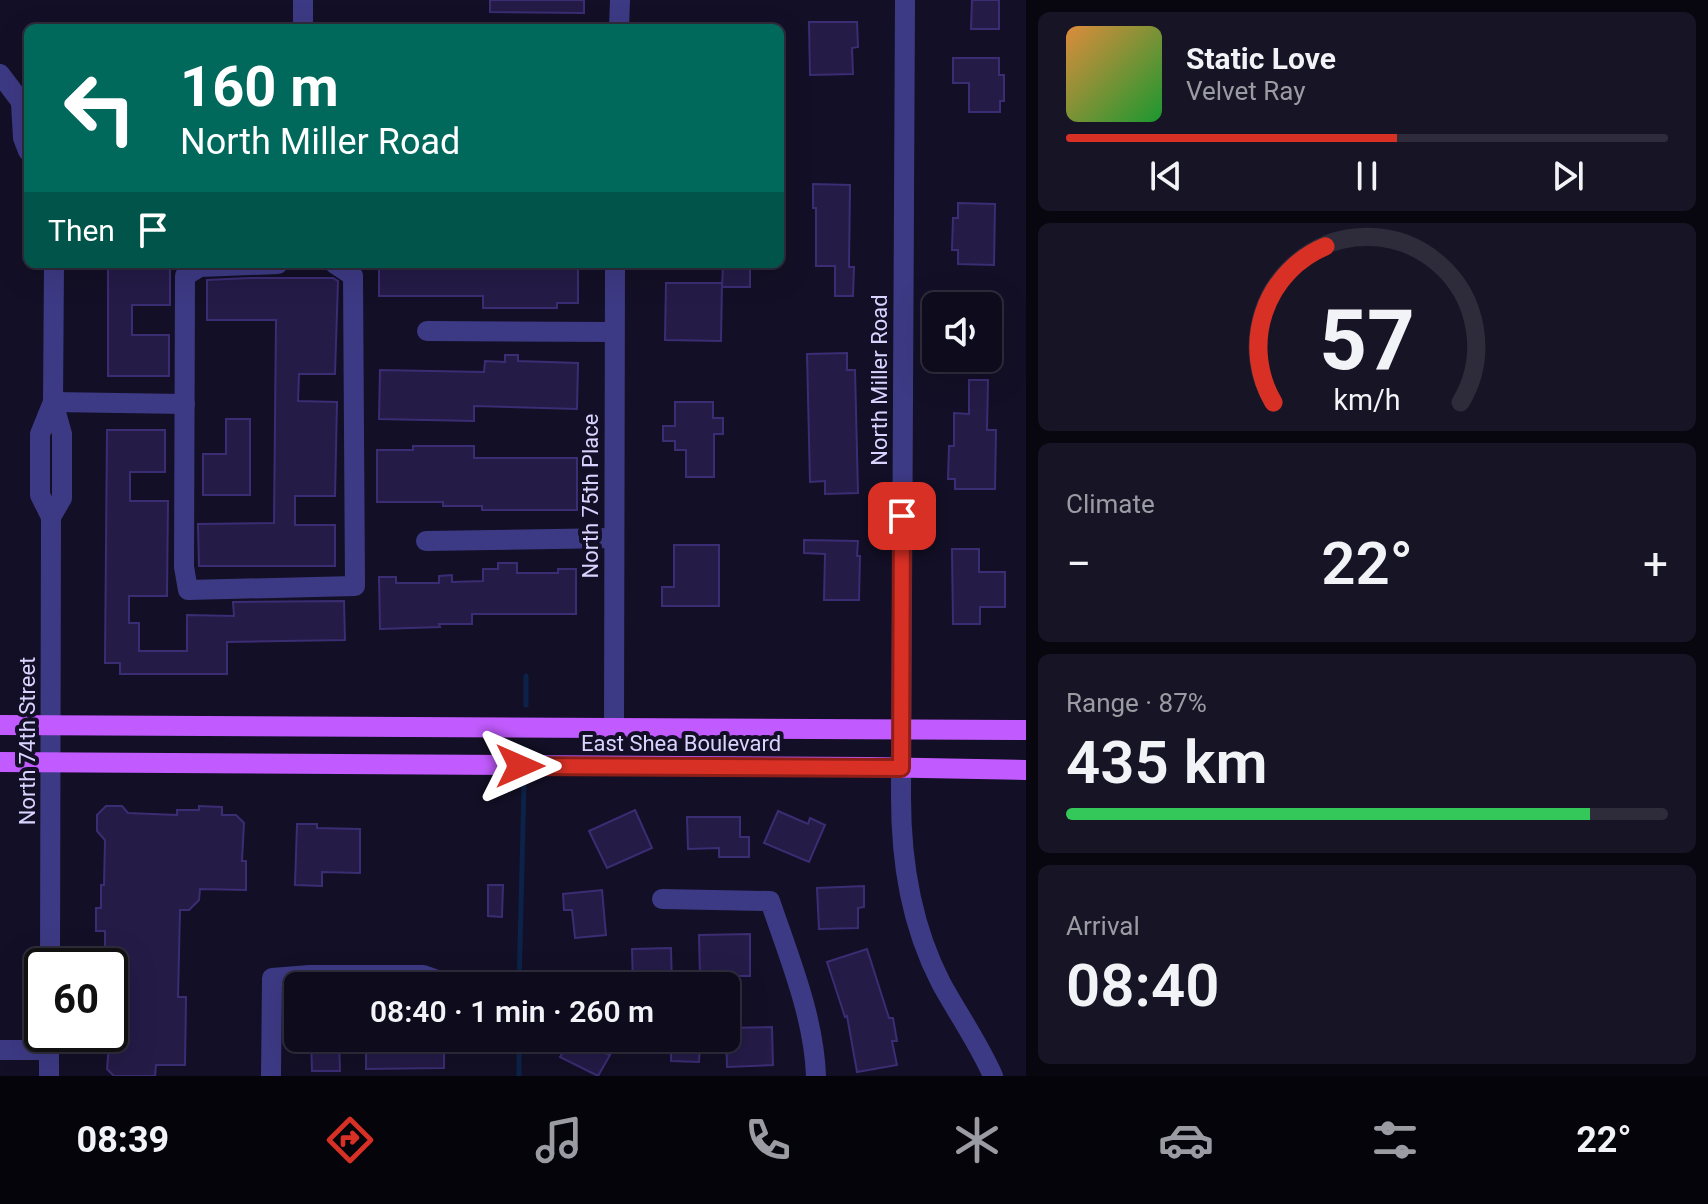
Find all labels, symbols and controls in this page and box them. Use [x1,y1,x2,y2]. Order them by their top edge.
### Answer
text: Static Love [1186,41,1336,76]
text: 160 m [180,54,339,120]
icon: left [48,56,152,160]
text: Velvet Ray [1186,76,1306,106]
text: North Miller Road [180,121,460,163]
icon: previous [1144,154,1188,198]
icon: pause [1345,154,1389,198]
icon: next [1546,154,1590,198]
icon: arrive [131,208,175,252]
text: Then [48,213,115,248]
map controls [922,292,1002,372]
button: sound [922,292,1002,372]
text: 57 [1319,292,1415,389]
street label: North Miller Road [867,294,892,466]
text: km/h [1333,383,1401,417]
street label: North 75th Place [578,414,603,578]
pin [868,482,936,550]
text: Climate [1066,489,1155,519]
icon: arrive [880,494,924,538]
text: 22° [1321,528,1413,599]
text: − [1066,538,1091,590]
text: + [1643,538,1668,590]
street label: North 74th Street [15,657,40,825]
text: Range · 87% [1066,688,1207,718]
position arrow [478,724,562,808]
text: 435 km [1066,727,1268,798]
street label: East Shea Boulevard [581,731,781,756]
text: Arrival [1066,911,1140,941]
speed limit sign: 60 [24,948,128,1052]
text: 08:40 [1066,950,1219,1021]
text: 08:40 · 1 min · 260 m [370,994,654,1029]
icon: directions [322,1112,378,1168]
icon: music [531,1112,587,1168]
icon: phone [740,1112,796,1168]
icon: climate [949,1112,1005,1168]
icon: car [1158,1112,1214,1168]
icon: filters [1367,1112,1423,1168]
text: 08:39 [76,1119,169,1161]
text: 22° [1576,1119,1631,1161]

